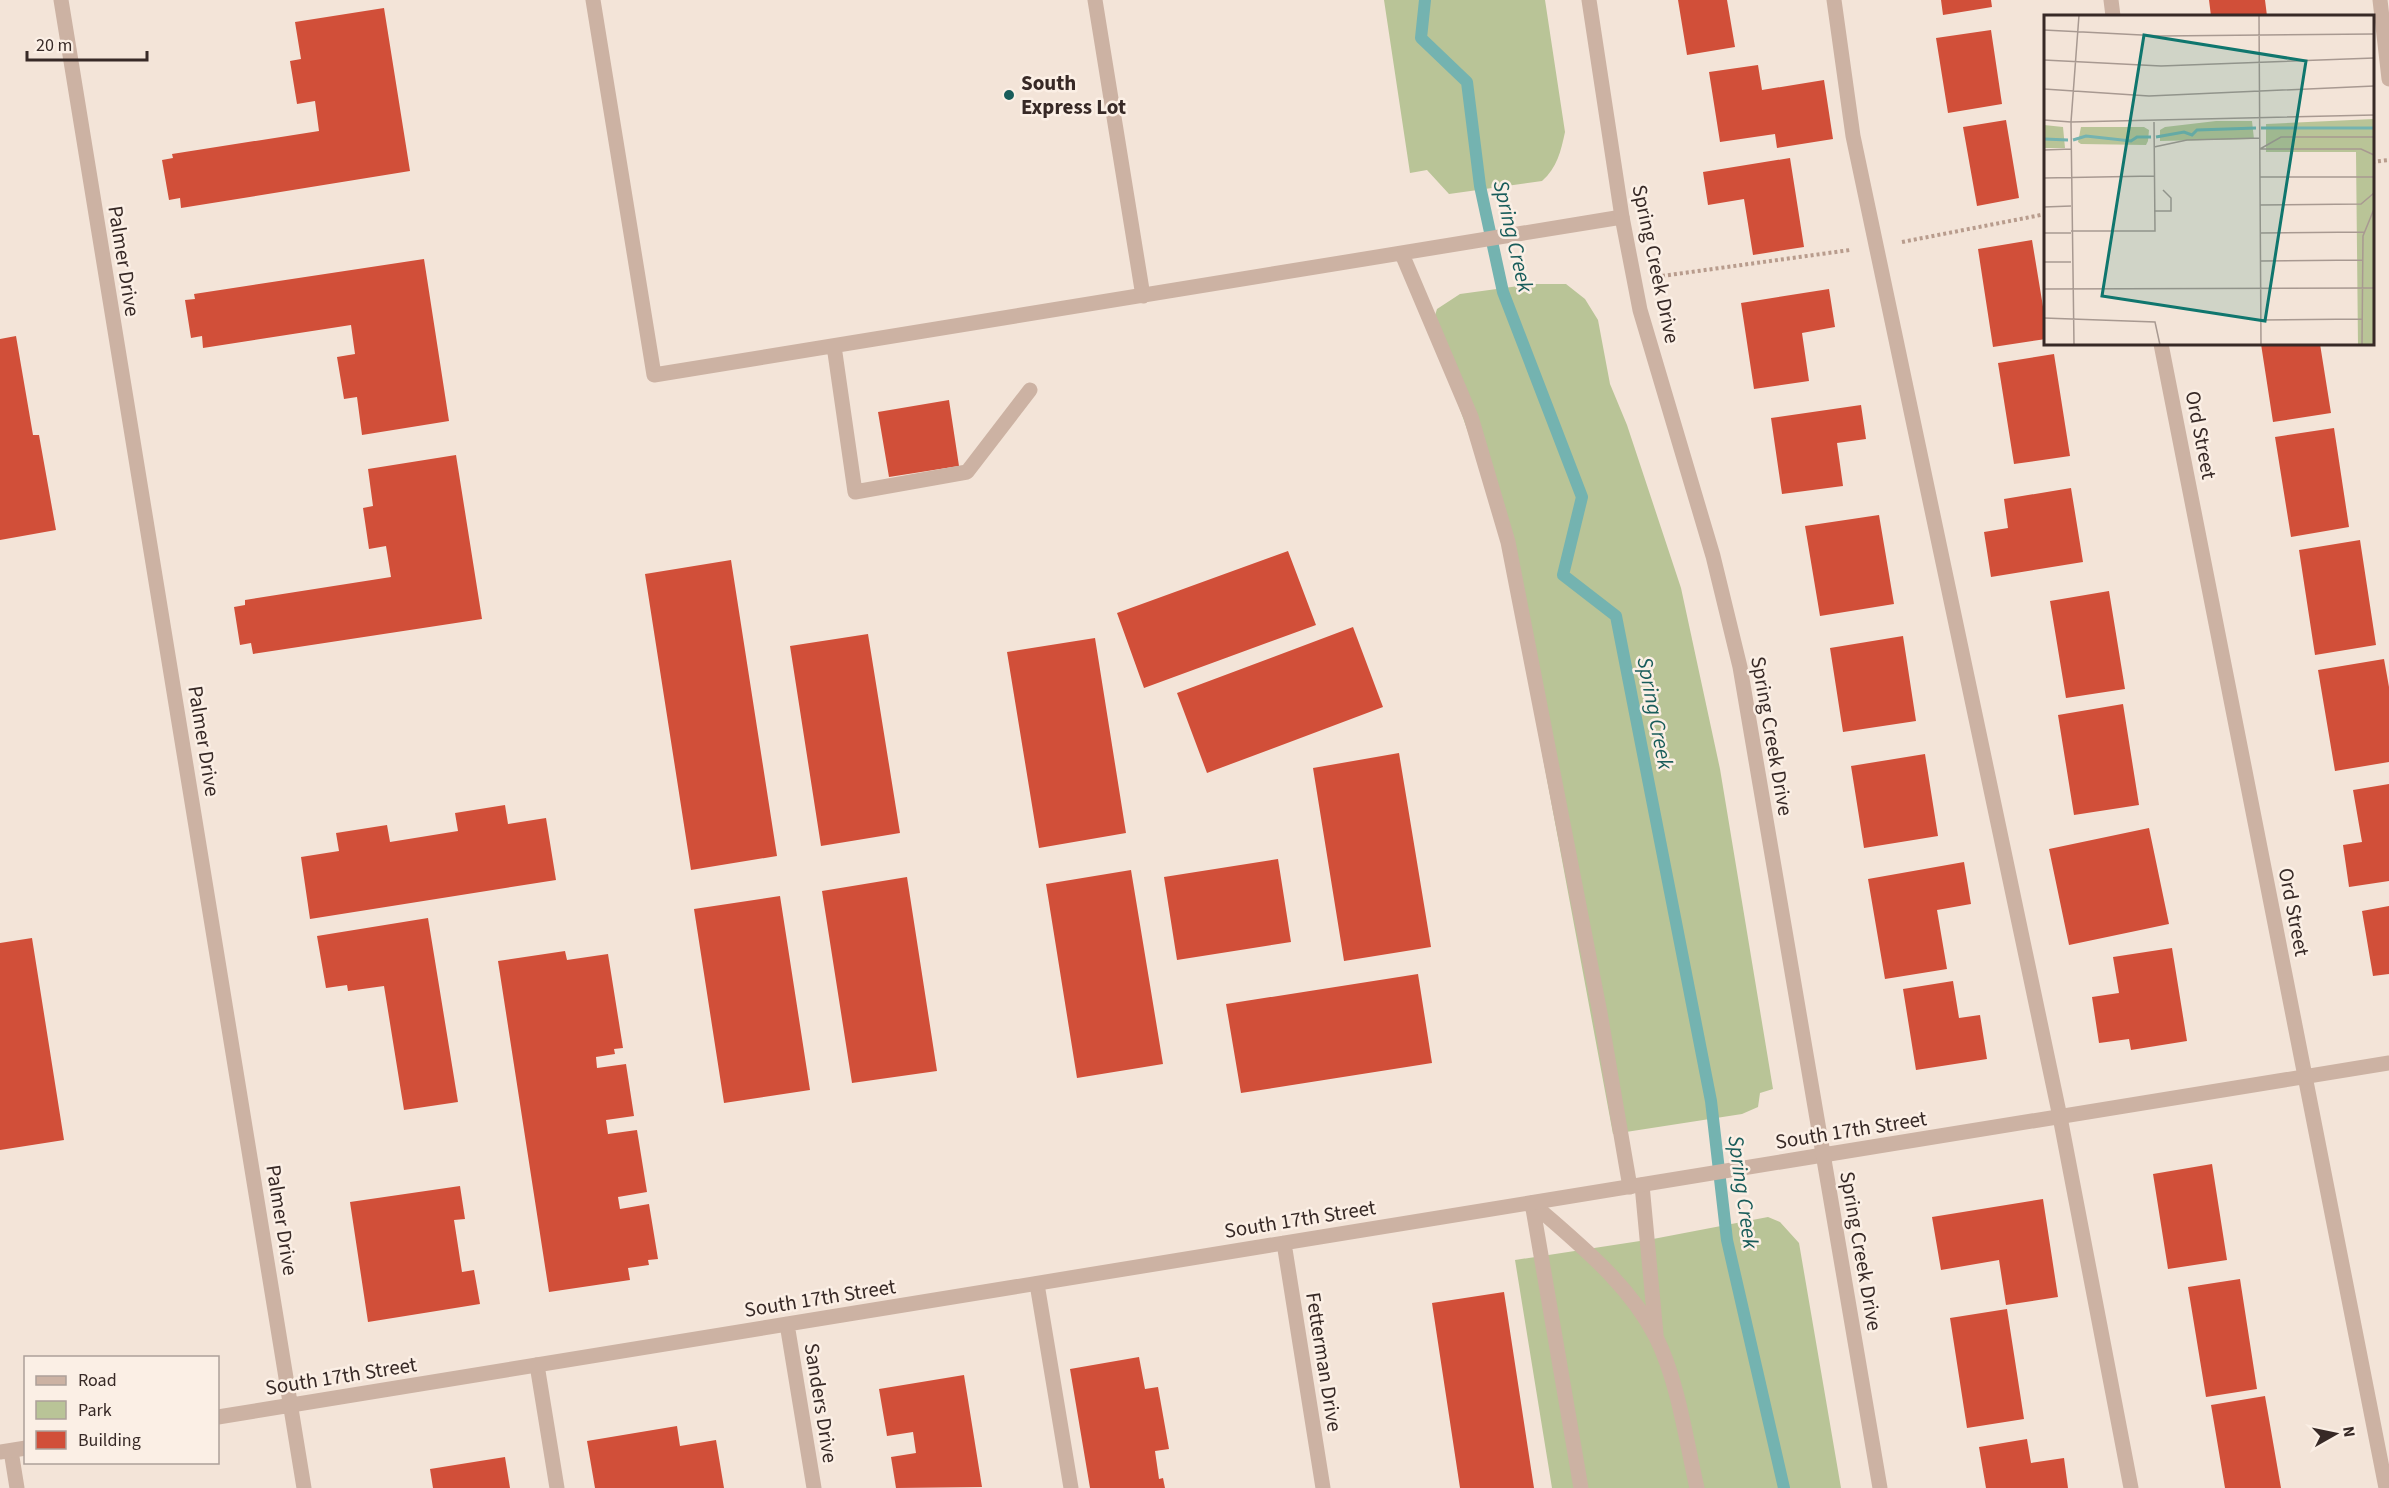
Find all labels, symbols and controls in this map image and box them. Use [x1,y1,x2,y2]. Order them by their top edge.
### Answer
inset map [2044,15,2374,345]
scale bar [27,24,147,62]
text: 20 m [36,33,72,58]
place label: South Express Lot [1021,68,1126,122]
marker: South Express Lot [1002,88,1016,102]
water label: Spring Creek [1485,177,1542,296]
street label: Spring Creek Drive [1625,182,1687,346]
street label: Palmer Drive [100,203,148,319]
street label: Ord Street [2178,388,2224,482]
water label: Spring Creek [1628,654,1682,773]
street label: Spring Creek Drive [1743,654,1801,818]
street label: Palmer Drive [180,683,228,799]
street label: Ord Street [2271,865,2317,959]
street label: South 17th Street [1773,1103,1929,1157]
water label: Spring Creek [1719,1133,1767,1251]
street label: Palmer Drive [258,1162,306,1278]
street label: Spring Creek Drive [1832,1169,1890,1333]
street label: South 17th Street [1222,1192,1378,1246]
street label: South 17th Street [742,1271,898,1325]
street label: Fetterman Drive [1298,1290,1350,1434]
street label: Sanders Drive [797,1341,845,1465]
street label: South 17th Street [263,1349,419,1403]
legend [24,1356,219,1464]
text: Road [78,1368,117,1393]
text: Park [78,1398,112,1423]
north arrow [2305,1404,2365,1464]
text: N [2337,1425,2361,1439]
text: Building [78,1428,141,1453]

